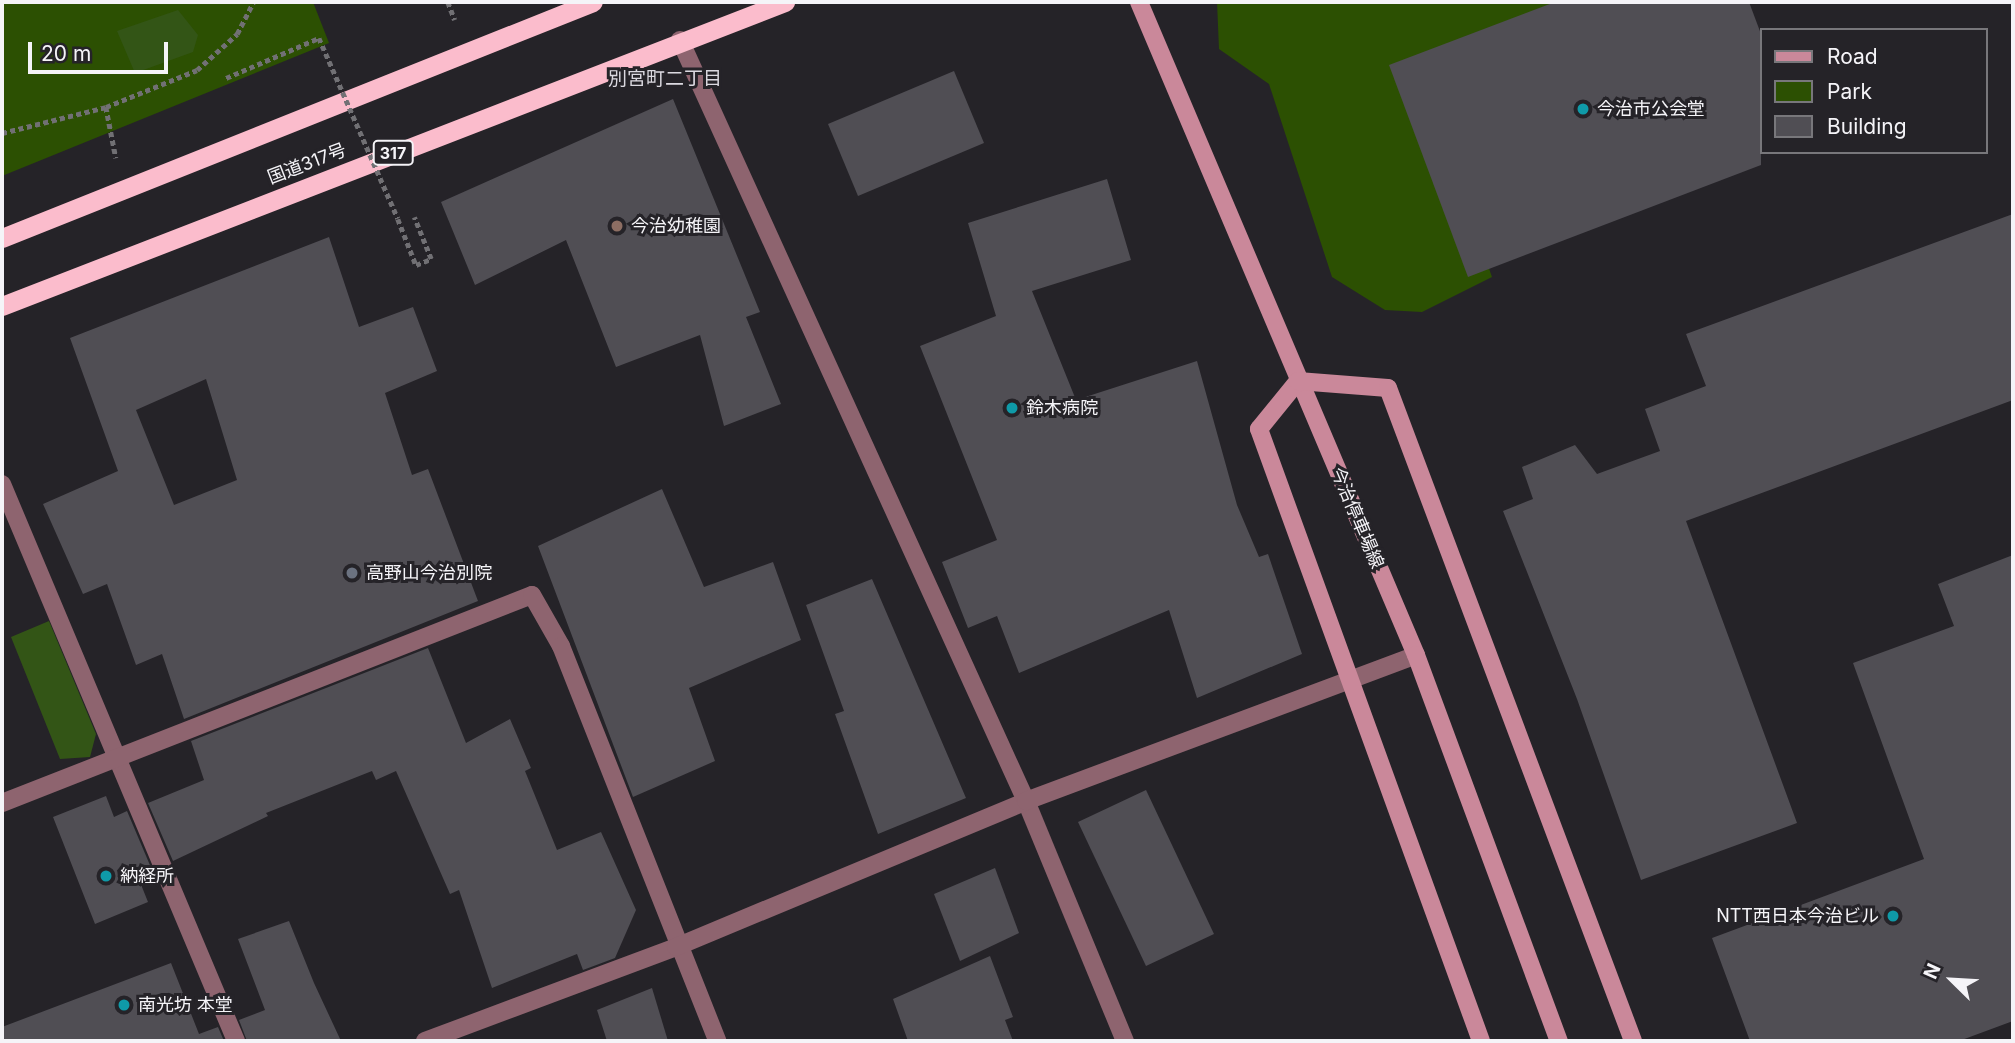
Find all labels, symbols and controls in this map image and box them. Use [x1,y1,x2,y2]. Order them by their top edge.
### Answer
scale bar [32,28,172,72]
legend [1759,28,1987,154]
text: 20 m [41,41,91,66]
text: Road [1827,44,1878,69]
district label: 別宮町二丁目 [608,68,722,90]
text: Park [1827,79,1872,104]
place label: 今治市公会堂 [1597,98,1705,120]
marker: 今治市公会堂 [1575,101,1591,117]
text: Building [1827,114,1907,139]
street label: 国道317号 [265,139,349,189]
road number: 317 [372,140,414,166]
place label: 今治幼稚園 [631,215,721,237]
marker: 今治幼稚園 [609,218,625,234]
place label: 鈴木病院 [1026,397,1098,419]
marker: 鈴木病院 [1004,400,1020,416]
street label: 今治停車場線 [1326,464,1388,572]
place label: 高野山今治別院 [366,562,492,584]
marker: 高野山今治別院 [344,565,360,581]
place label: 納経所 [120,865,174,887]
marker: 納経所 [98,868,114,884]
place label: NTT西日本今治ビル [1716,905,1879,927]
marker: NTT西日本今治ビル [1885,908,1901,924]
north arrow [1917,945,1987,1015]
text: N [1919,960,1946,983]
place label: 南光坊 本堂 [138,994,233,1016]
marker: 南光坊 本堂 [116,997,132,1013]

